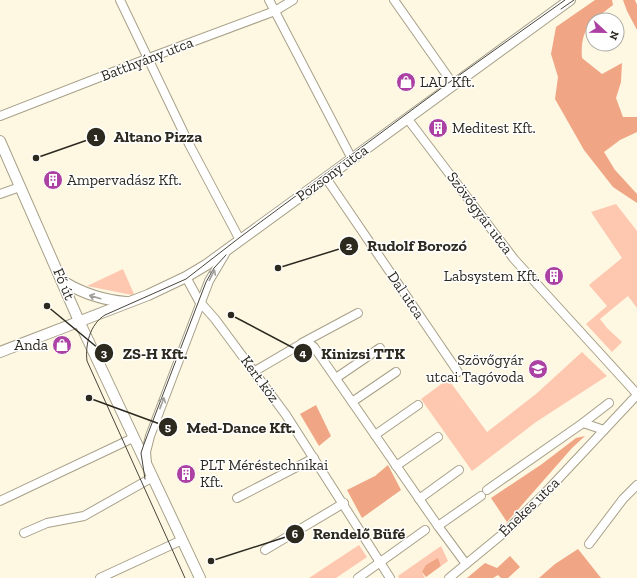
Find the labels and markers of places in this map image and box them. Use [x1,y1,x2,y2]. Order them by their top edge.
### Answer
shop icon: LAU Kft. [395,71,417,93]
place label: LAU Kft. [420,73,475,91]
building icon: Meditest Kft. [427,117,449,139]
place label: Meditest Kft. [452,119,536,137]
callout: Altano Pizza [86,123,210,151]
building icon: Ampervadász Kft. [42,169,64,191]
place label: Ampervadász Kft. [67,171,182,189]
callout: Rudolf Borozó [339,232,475,260]
building icon: Labsystem Kft. [543,265,565,287]
place label: Labsystem Kft. [444,267,540,285]
shop icon: Anda [51,334,73,356]
place label: Anda [14,336,48,354]
callout: ZS-H Kft. [94,339,195,367]
callout: Kinizsi TTK [293,339,413,367]
place label: Szövőgyár utcai Tagóvoda [426,351,524,386]
school or university icon: Szövőgyár utcai Tagóvoda [527,358,549,380]
callout: Med-Dance Kft. [158,413,303,441]
place label: PLT Méréstechnikai Kft. [200,456,328,491]
building icon: PLT Méréstechnikai Kft. [175,463,197,485]
callout: Rendelő Büfé [285,520,413,548]

